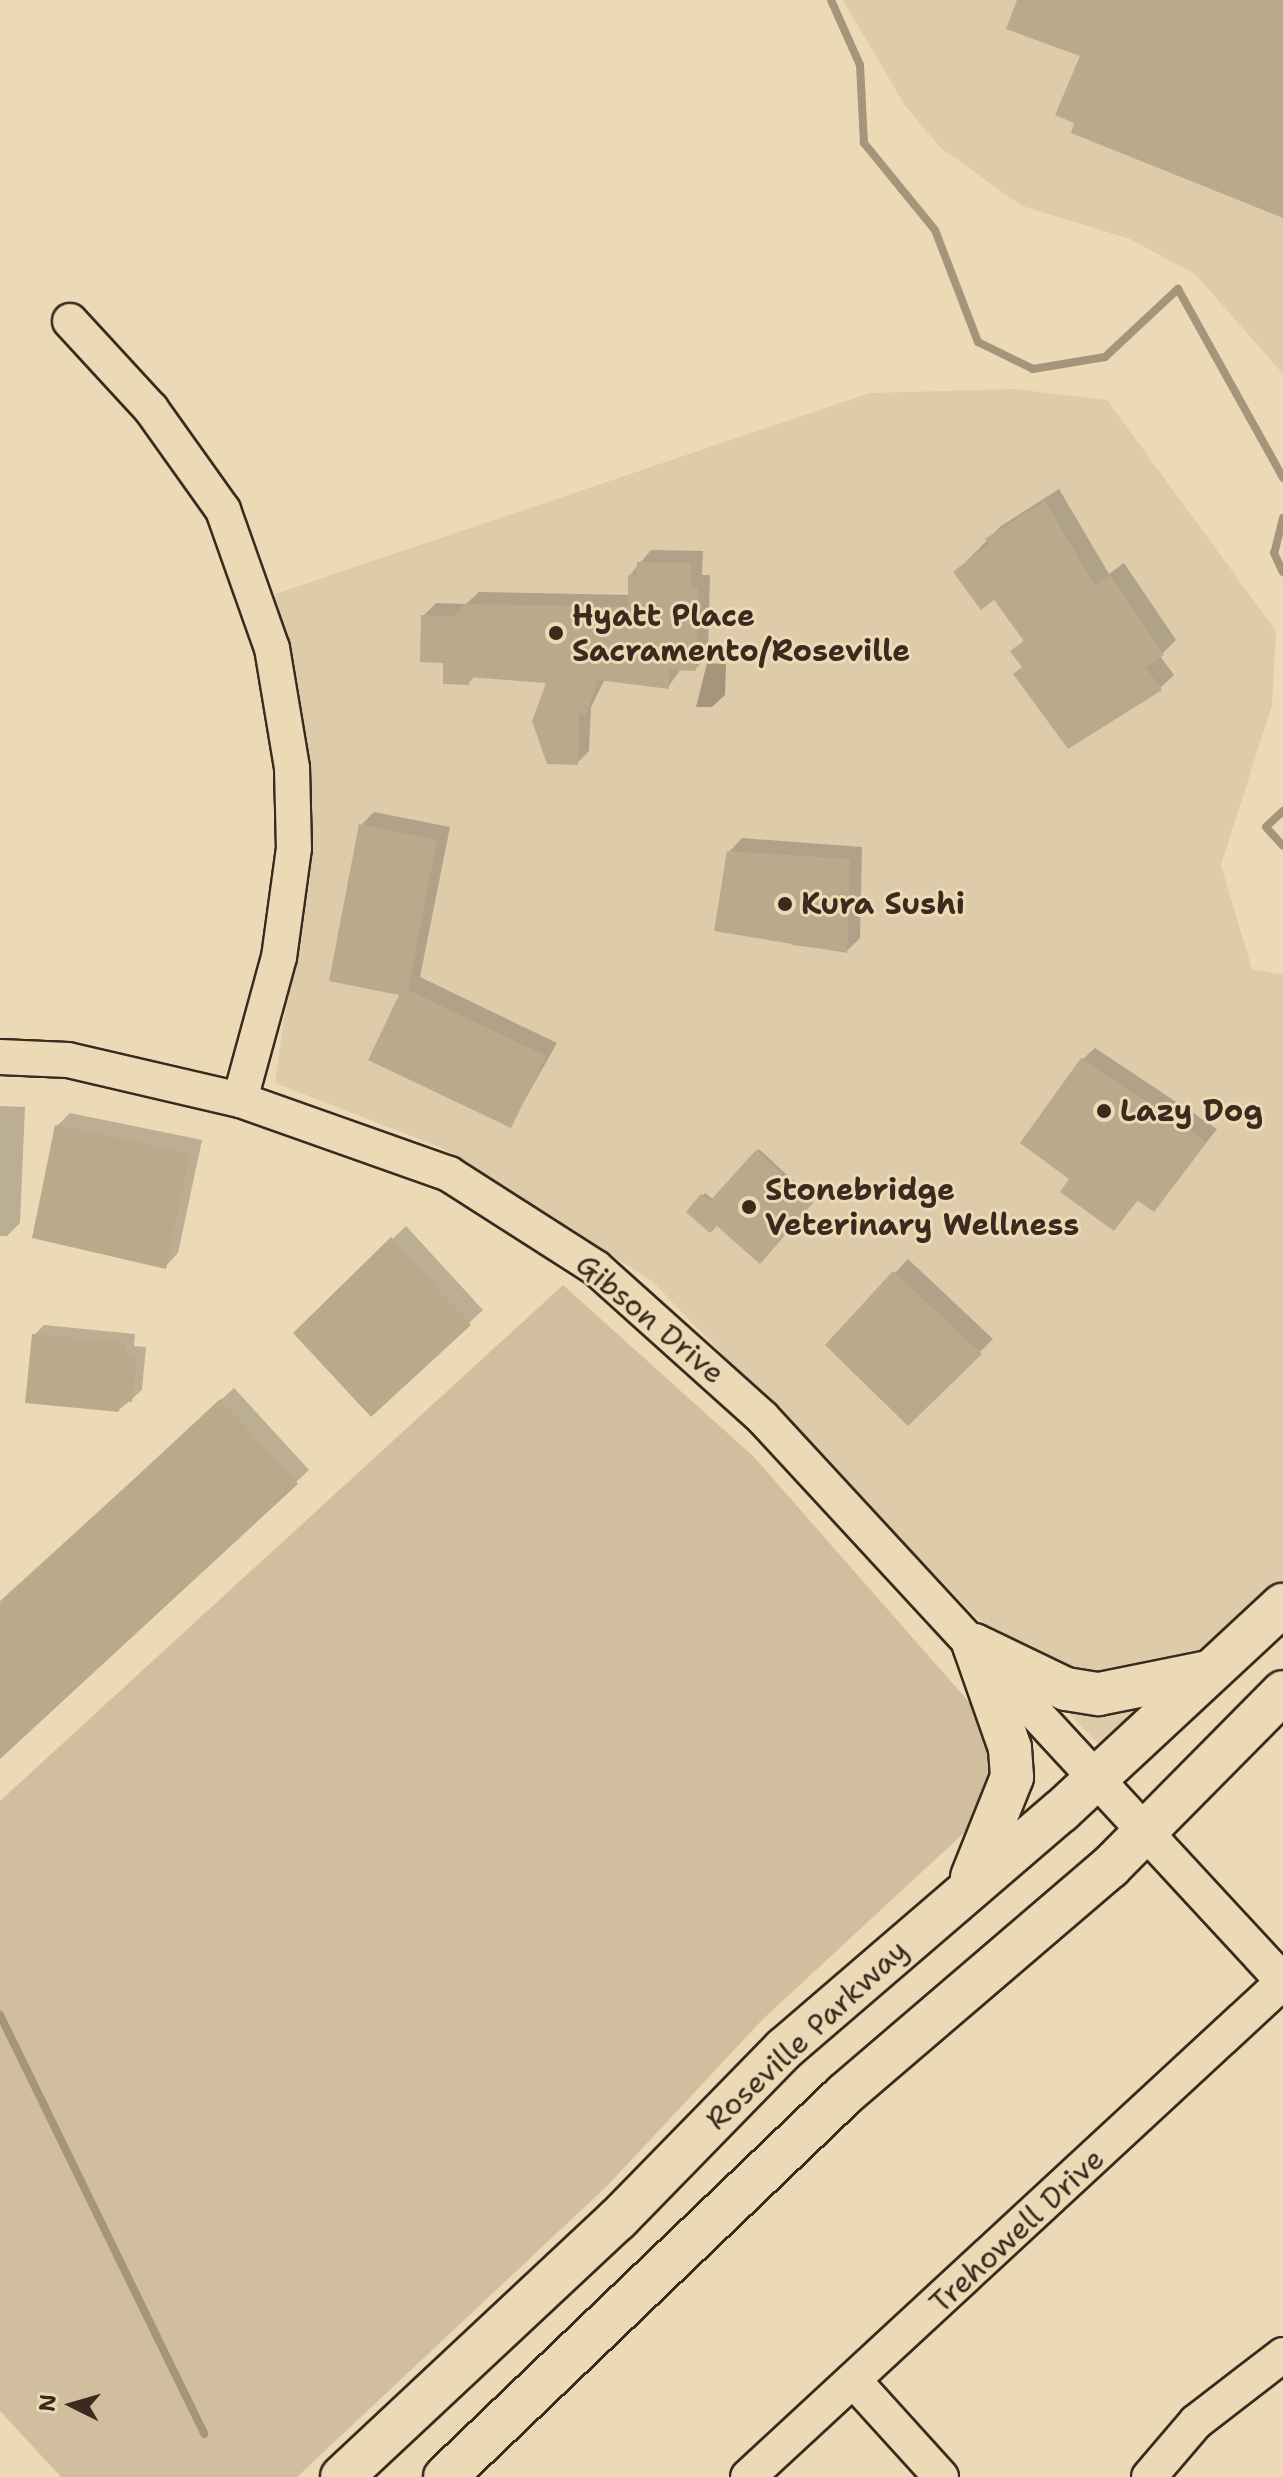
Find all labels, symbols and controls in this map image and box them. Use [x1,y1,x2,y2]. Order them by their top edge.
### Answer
place label: Hyatt Place Sacramento/Roseville [572,598,910,668]
marker: Hyatt Place Sacramento/Roseville [547,624,565,642]
place label: Kura Sushi [801,886,965,922]
marker: Kura Sushi [776,895,794,913]
place label: Lazy Dog [1120,1093,1263,1129]
marker: Lazy Dog [1095,1102,1113,1120]
place label: Stonebridge Veterinary Wellness [765,1172,1079,1242]
marker: Stonebridge Veterinary Wellness [740,1198,758,1216]
street label: Gibson Drive [568,1246,732,1392]
street label: Roseville Parkway [699,1932,915,2138]
street label: Trehowell Drive [922,2141,1112,2321]
north arrow [32,2365,112,2445]
text: N [32,2393,63,2413]

